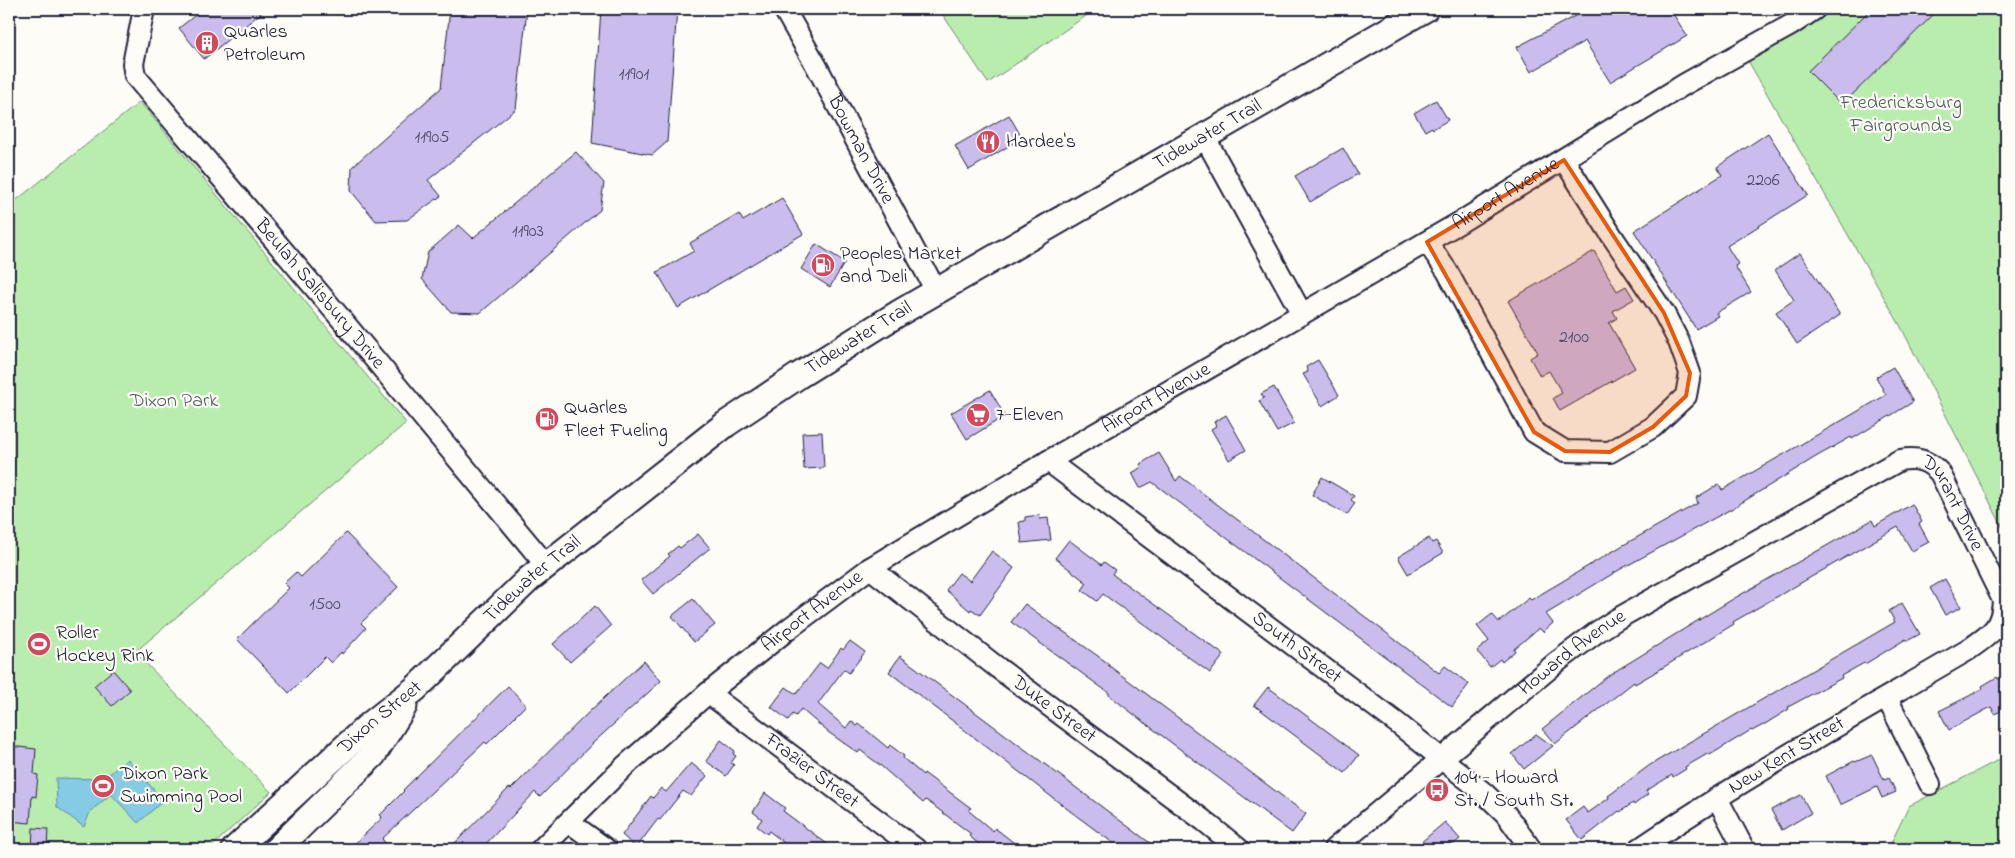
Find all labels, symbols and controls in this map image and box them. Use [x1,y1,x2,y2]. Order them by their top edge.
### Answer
place label: Quarles Petroleum [224,18,305,70]
building icon: Quarles Petroleum [194,30,220,56]
house number: 11901 [619,62,649,88]
street label: Bowman Drive [819,89,902,209]
park label: Fredericksburg Fairgrounds [1839,89,1962,142]
street label: Tidewater Trail [1148,92,1267,178]
house number: 11905 [415,125,449,151]
place label: Hardee's [1006,128,1076,157]
restaurant icon: Hardee's [975,129,1001,155]
street label: Airport Avenue [1447,150,1565,238]
house number: 2206 [1746,168,1780,194]
street label: Beulah Salisbury Drive [247,212,392,376]
house number: 11903 [512,219,544,245]
place label: Peoples Market and Deli [840,240,961,292]
fuel station icon: Peoples Market and Deli [810,252,836,278]
street label: Tidewater Trail [799,294,918,383]
house number: 2100 [1559,325,1589,351]
street label: Airport Avenue [1096,355,1216,441]
park label: Dixon Park [129,387,218,416]
place label: Quarles Fleet Fueling [563,394,668,447]
place label: 7-Eleven [996,401,1063,430]
supermarket icon: 7-Eleven [965,402,991,428]
fuel station icon: Quarles Fleet Fueling [534,406,560,432]
street label: Durant Drive [1915,447,1991,556]
street label: Tidewater Trail [477,528,588,630]
street label: Airport Avenue [755,563,869,660]
house number: 1500 [309,592,341,618]
street label: Howard Avenue [1512,602,1631,703]
street label: South Street [1245,604,1348,691]
place label: Roller Hockey Rink [56,619,154,671]
sports icon: Roller Hockey Rink [26,631,52,657]
street label: Duke Street [1005,668,1103,751]
street label: Dixon Street [331,674,430,762]
street label: New Kent Street [1723,710,1851,802]
street label: Frazier Street [758,725,865,816]
place label: Dixon Park Swimming Pool [119,760,242,813]
place label: 104 - Howard St. / South St. [1454,764,1573,816]
sports icon: Dixon Park Swimming Pool [90,773,116,799]
bus stop icon: 104 - Howard St. / South St. [1424,777,1450,803]

